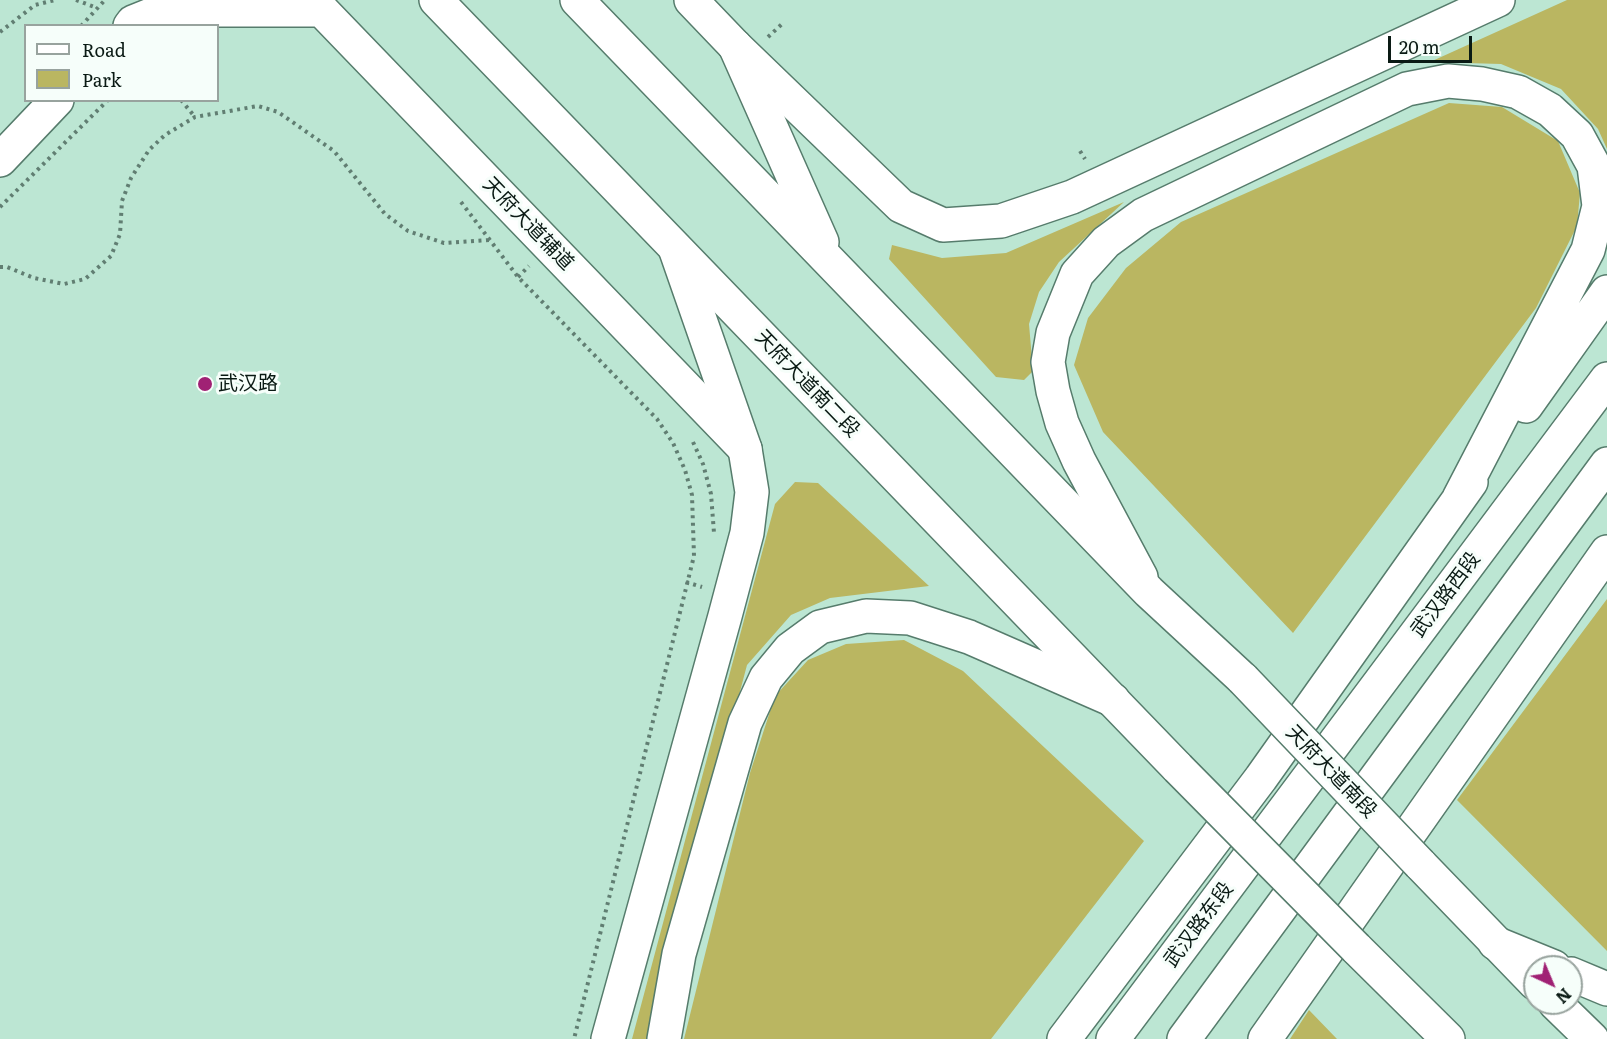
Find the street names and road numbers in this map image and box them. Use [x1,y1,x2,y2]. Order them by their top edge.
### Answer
street label: 天府大道辅道 [478,173,578,275]
street label: 天府大道南二段 [750,325,864,443]
street label: 武汉路西段 [1406,548,1486,642]
street label: 天府大道南段 [1281,721,1381,823]
street label: 武汉路东段 [1159,878,1239,972]

